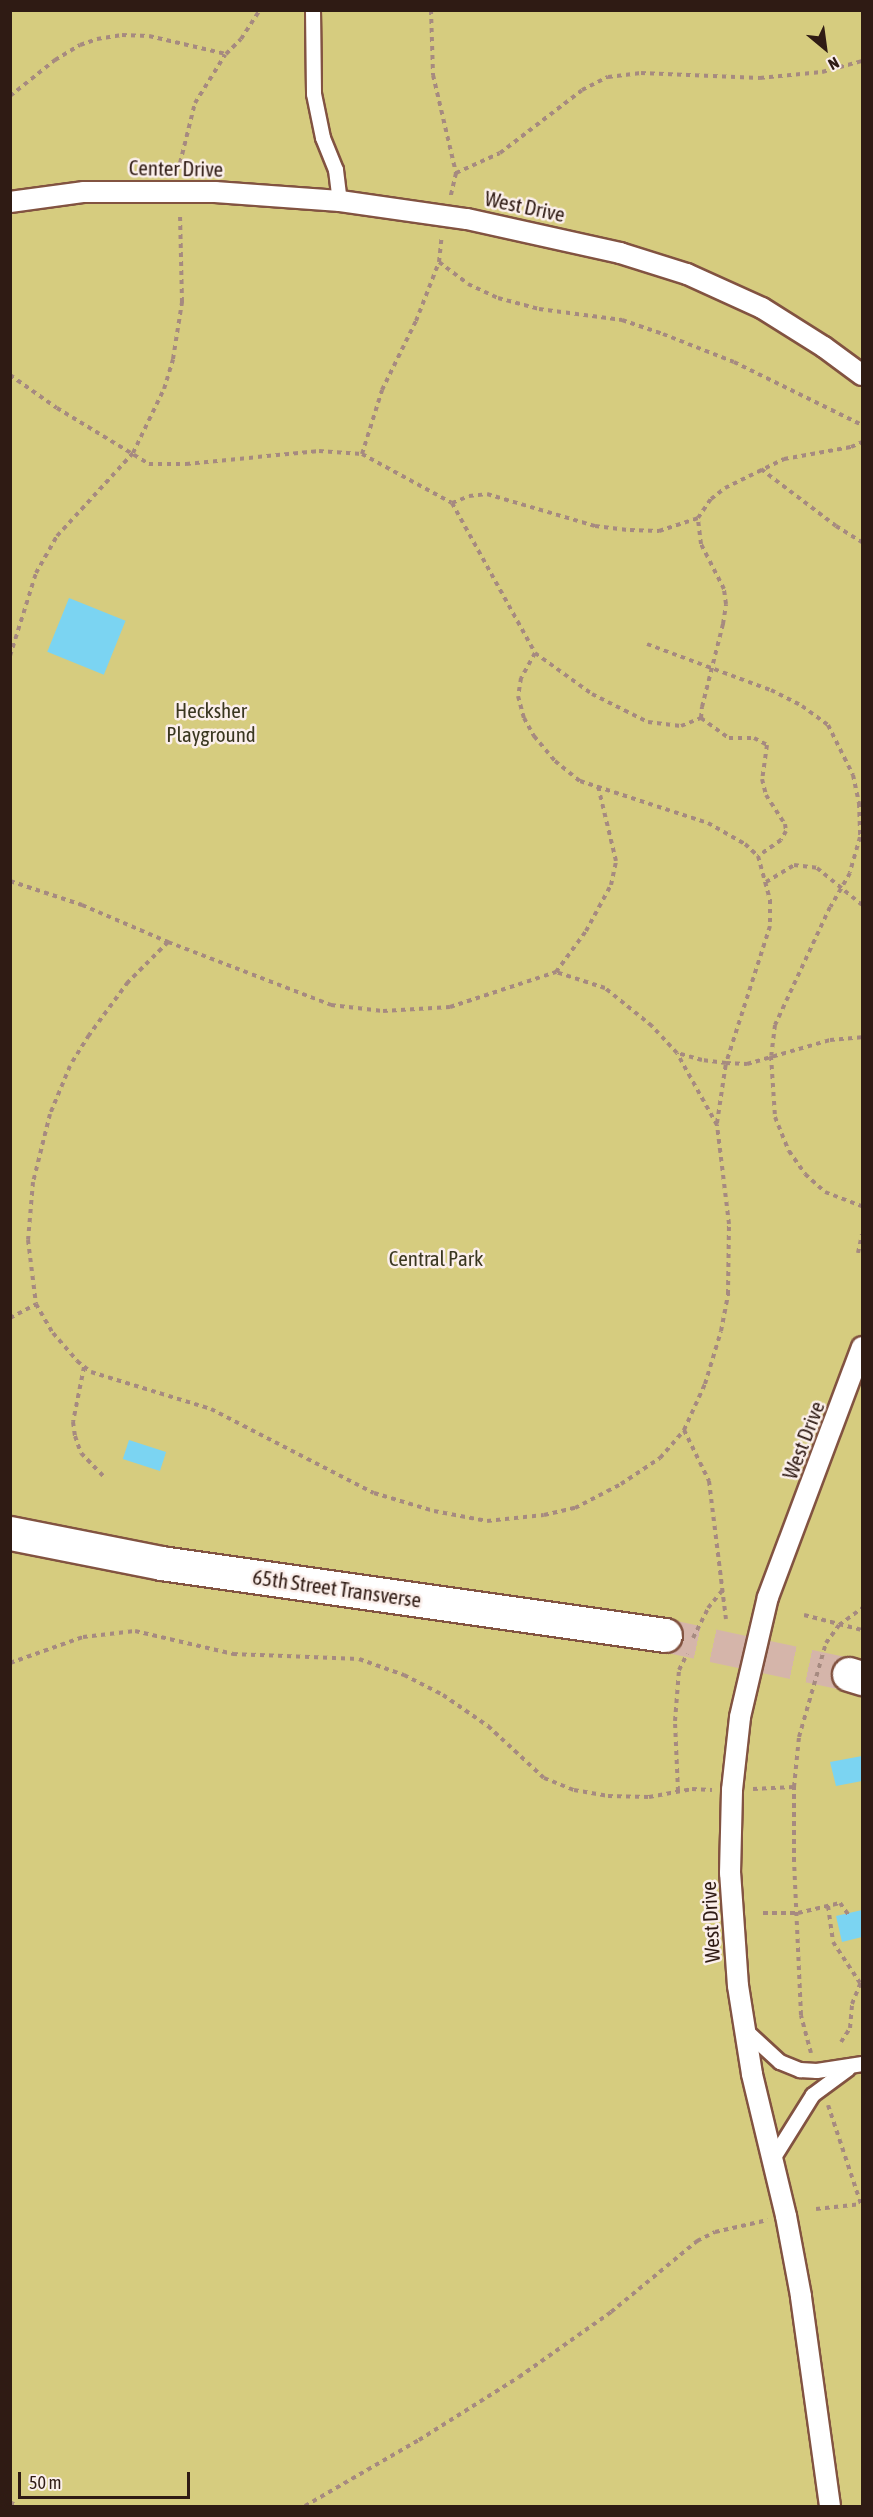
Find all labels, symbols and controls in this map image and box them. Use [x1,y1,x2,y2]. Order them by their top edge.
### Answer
north arrow [795,18,855,78]
text: N [825,54,842,74]
street label: Center Drive [129,155,223,181]
street label: West Drive [483,185,567,227]
park label: Hecksher Playground [166,697,256,747]
park label: Central Park [389,1245,483,1271]
street label: West Drive [777,1398,829,1482]
street label: 65th Street Transverse [251,1564,423,1612]
street label: West Drive [695,1881,725,1963]
scale bar [21,2460,194,2498]
text: 50 m [29,2472,61,2493]

